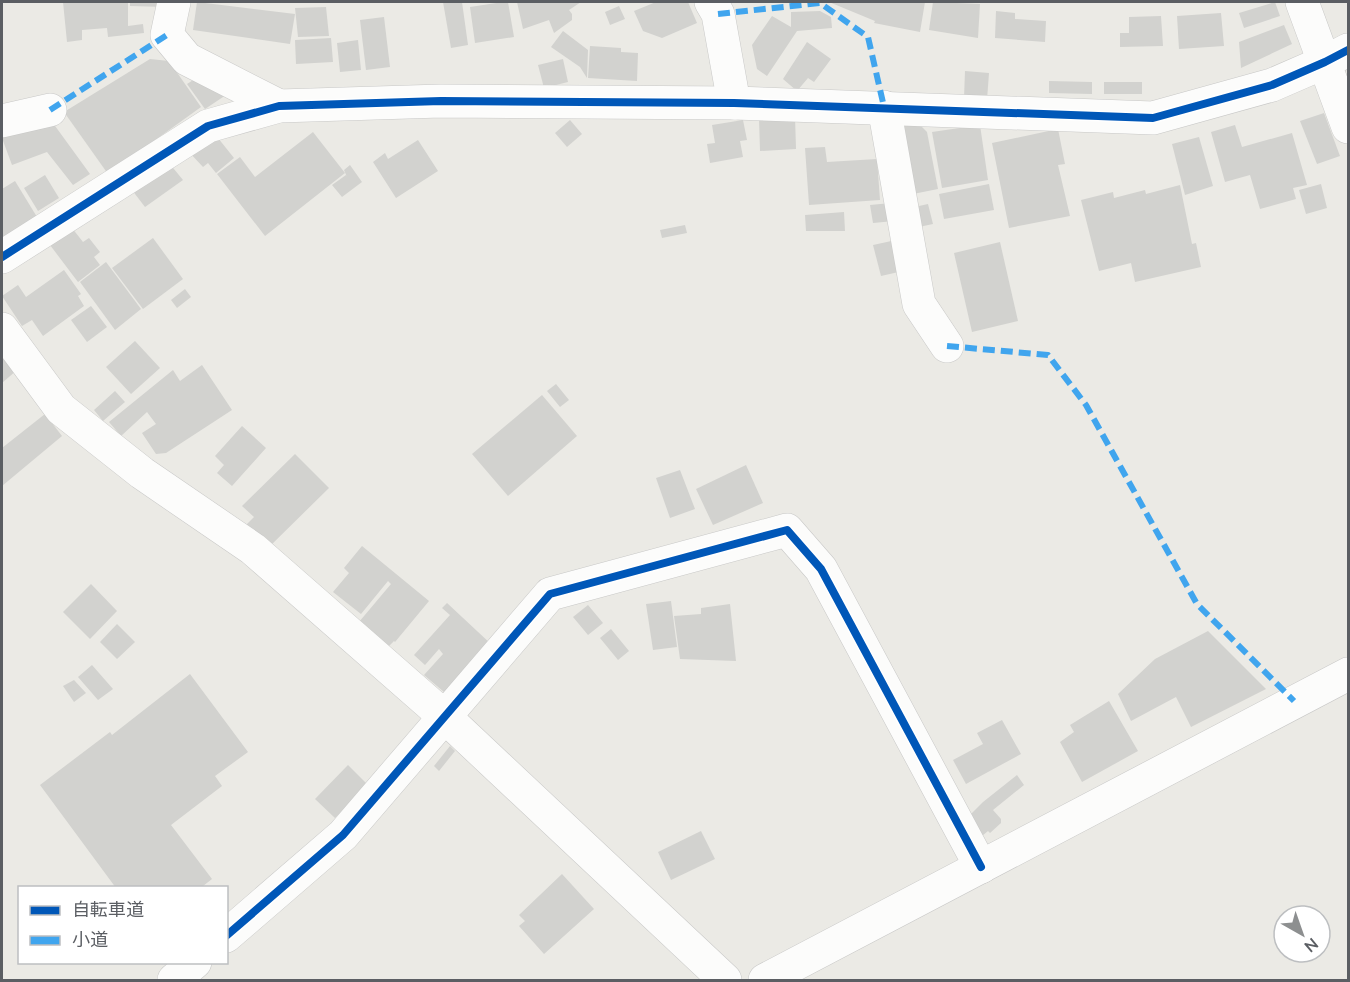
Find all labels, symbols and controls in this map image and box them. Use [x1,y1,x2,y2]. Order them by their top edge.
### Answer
legend [18,886,228,964]
text: 自転車道 [72,898,144,922]
north arrow [1272,904,1332,964]
text: 小道 [72,928,108,952]
text: N [1299,932,1323,957]

